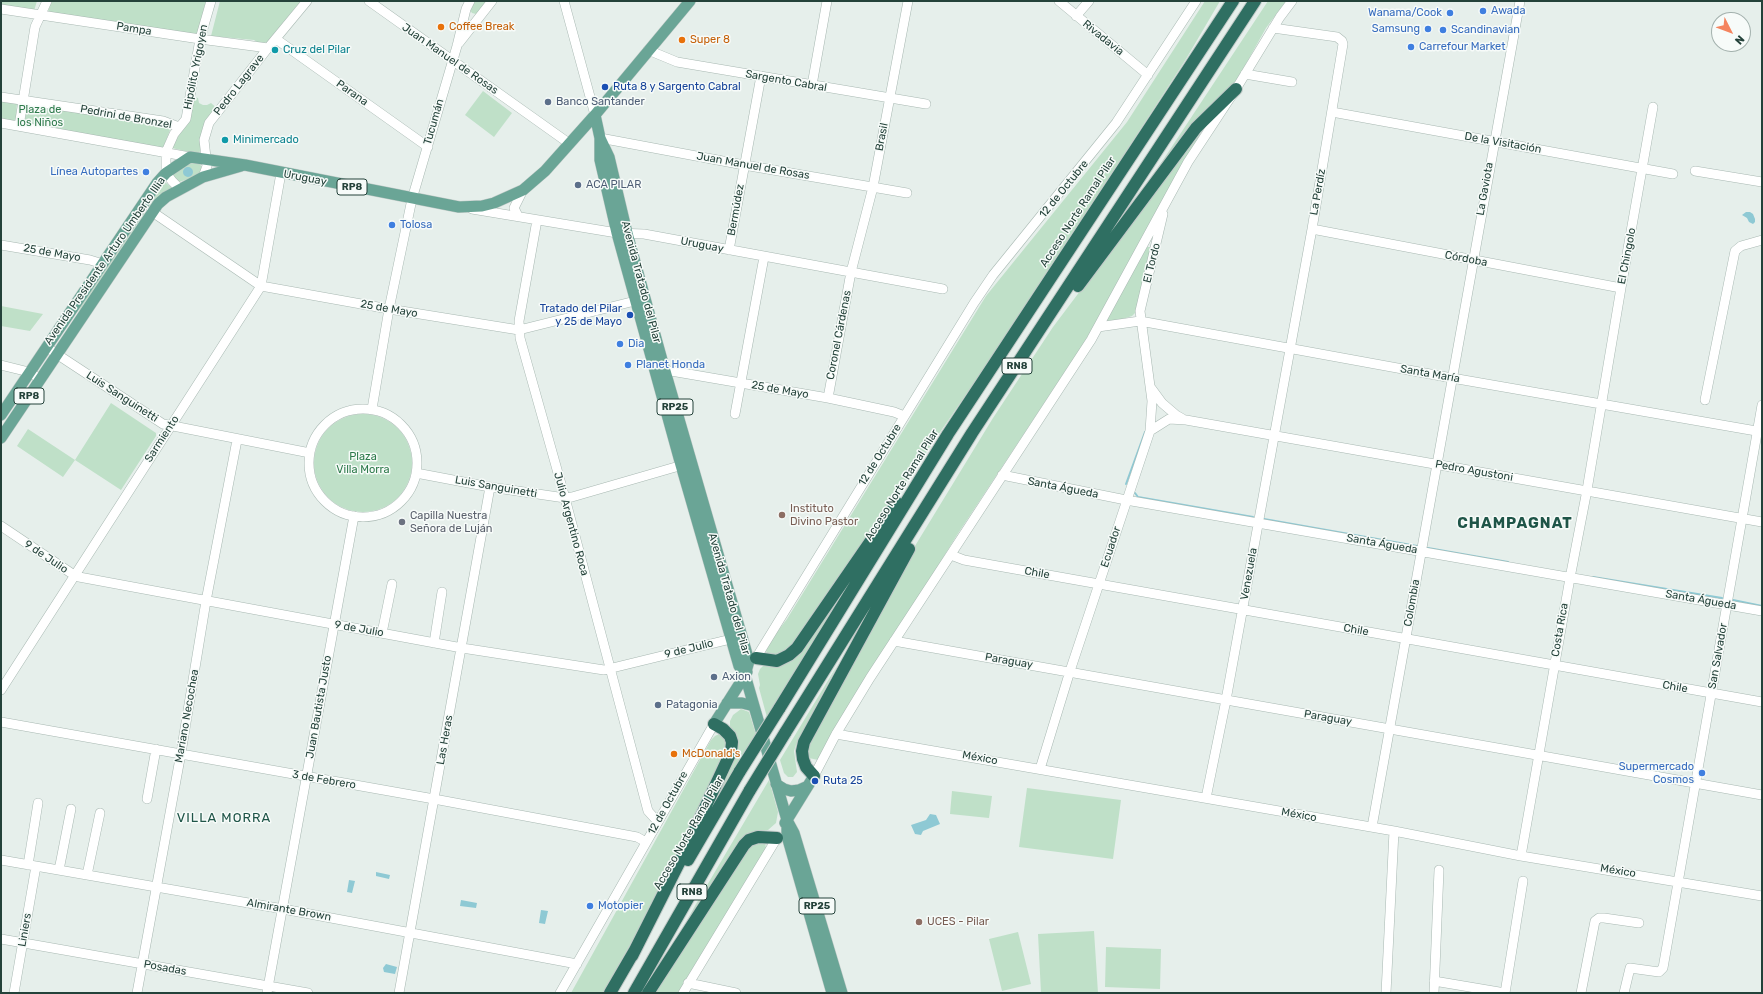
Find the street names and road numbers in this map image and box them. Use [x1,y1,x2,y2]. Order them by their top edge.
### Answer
street label: Rivadavia [1080,17,1126,59]
street label: Pampa [115,20,153,38]
street label: Juan Manuel de Rosas [399,21,501,97]
street label: Hipólito Yrigoyen [181,23,211,111]
street label: Pedro Lagrave [211,52,267,118]
street label: Sargento Cabral [744,67,828,95]
street label: Parana [333,77,371,109]
street label: Tucumán [421,97,447,147]
street label: Pedrini de Bronzel [79,102,173,132]
street label: Brasil [873,122,891,152]
street label: De la Visitación [1463,130,1543,156]
street label: Juan Manuel de Rosas [695,150,811,182]
street label: Acceso Norte Ramal Pilar [1037,154,1119,270]
street label: 12 de Octubre [1037,157,1091,221]
street label: La Gaviota [1474,161,1496,217]
street label: Uruguay [282,167,328,189]
street label: La Perdíz [1307,168,1329,216]
street label: Avenida Presidente Arturo Umberto Illia [42,174,168,348]
road number: RP8 [337,179,367,195]
street label: Bermúdez [725,183,747,237]
street label: Avenida Tratado del Pilar [618,219,664,345]
street label: El Chingolo [1615,227,1639,285]
street label: Uruguay [679,234,725,256]
street label: 25 de Mayo [22,241,82,265]
street label: El Tordo [1141,242,1163,284]
street label: Córdoba [1444,248,1488,270]
street label: Coronel Cárdenas [824,289,854,381]
street label: 25 de Mayo [359,297,419,321]
road number: RN8 [1002,358,1032,374]
street label: Santa María [1399,362,1461,386]
street label: Luis Sanguinetti [84,369,160,425]
street label: 25 de Mayo [750,378,810,402]
road number: RP8 [14,388,44,404]
road number: RP25 [657,399,693,415]
street label: Sarmiento [142,413,182,465]
street label: 12 de Octubre [856,422,904,488]
street label: Acceso Norte Ramal Pilar [862,427,942,543]
street label: Pedro Agustoni [1434,458,1514,484]
street label: Julio Argentino Roca [551,471,591,577]
street label: Luis Sanguinetti [454,473,538,501]
street label: Santa Águeda [1026,475,1100,501]
street label: Ecuador [1098,525,1124,569]
street label: Santa Águeda [1345,531,1419,557]
street label: Avenida Tratado del Pilar [705,532,753,656]
street label: 9 de Julio [22,538,70,576]
street label: Venezuela [1238,547,1260,601]
street label: Chile [1023,564,1051,582]
street label: Colombia [1401,578,1423,628]
street label: Santa Águeda [1664,587,1738,613]
street label: Costa Rica [1549,602,1571,658]
street label: 9 de Julio [333,618,385,640]
street label: Chile [1342,621,1370,639]
street label: San Salvador [1706,622,1730,690]
street label: 9 de Julio [663,637,715,661]
street label: Paraguay [984,650,1034,672]
street label: Juan Bautista Justo [303,654,335,760]
street label: Mariano Necochea [172,668,202,764]
street label: Chile [1661,678,1689,696]
street label: Paraguay [1303,707,1353,729]
street label: Las Heras [434,714,456,766]
street label: México [961,748,999,768]
street label: 3 de Febrero [291,768,357,792]
street label: 12 de Octubre [645,769,691,837]
street label: Acceso Norte Ramal Pilar [651,774,727,892]
street label: México [1280,805,1318,825]
street label: México [1599,862,1637,880]
road number: RN8 [677,884,707,900]
street label: Almirante Brown [246,896,332,924]
road number: RP25 [799,898,835,914]
street label: Liniers [16,912,34,948]
street label: Posadas [143,958,187,978]

